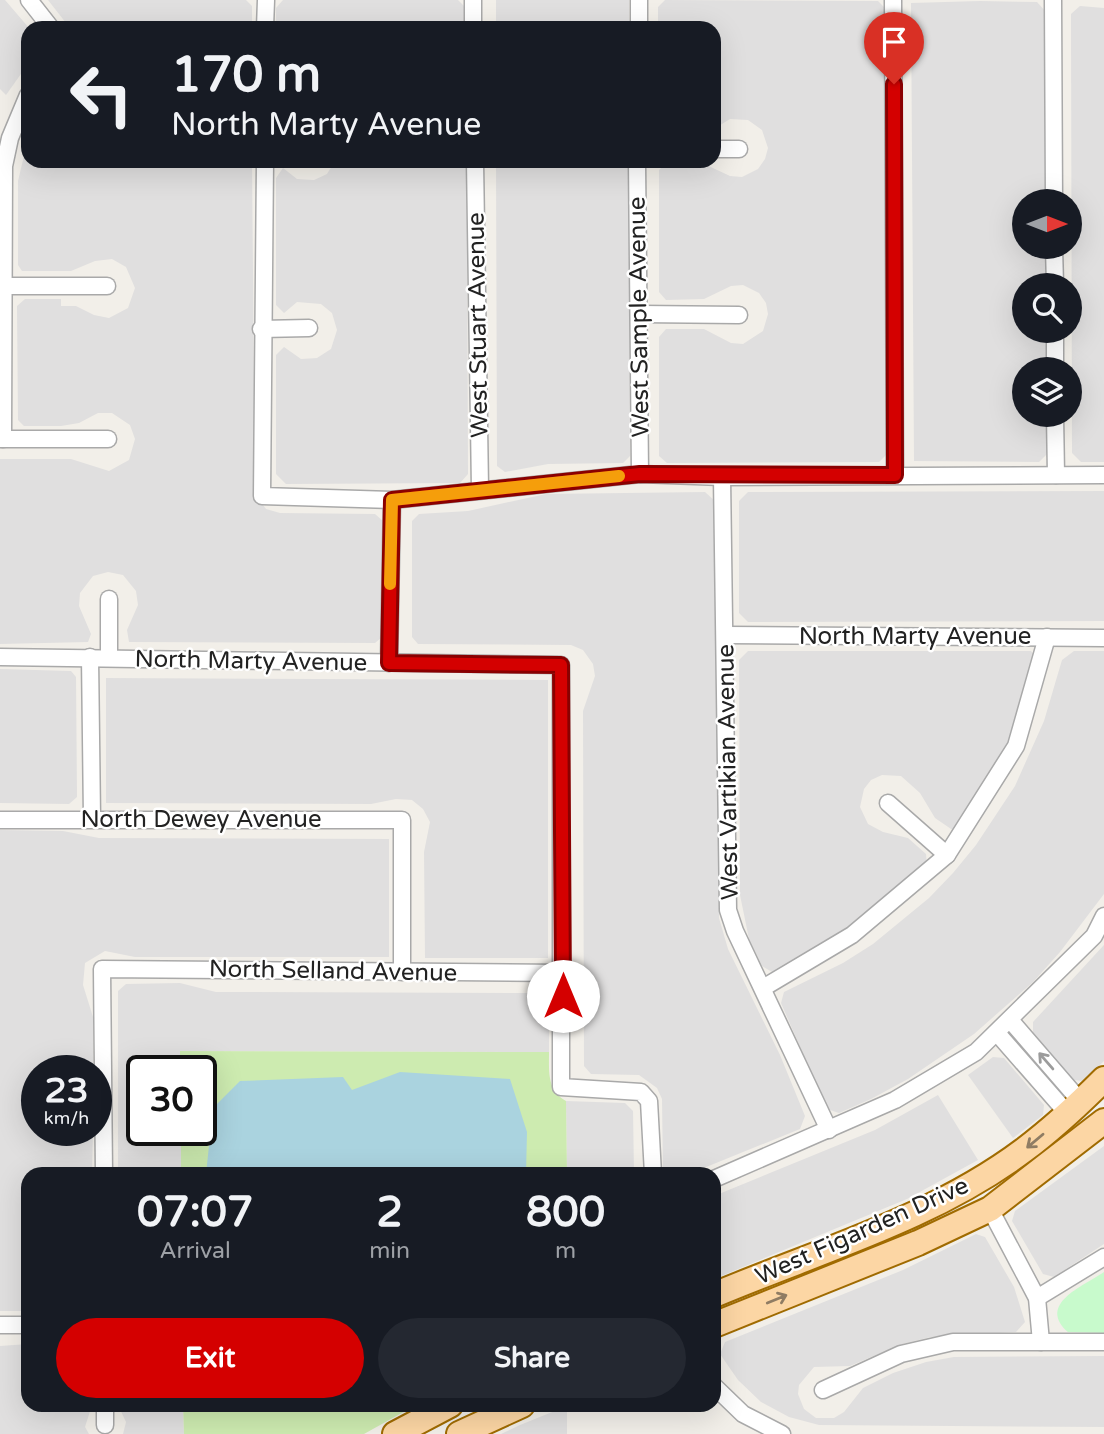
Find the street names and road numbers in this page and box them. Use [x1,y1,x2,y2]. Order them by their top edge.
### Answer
street label: West Sample Avenue [622,196,656,438]
street label: West Stuart Avenue [462,212,494,438]
street label: North Marty Avenue [799,622,1031,651]
street label: North Marty Avenue [134,644,368,678]
street label: West Vartikian Avenue [711,644,745,900]
street label: North Dewey Avenue [80,805,322,834]
street label: North Selland Avenue [209,954,457,988]
street label: West Figarden Drive [751,1171,973,1291]

